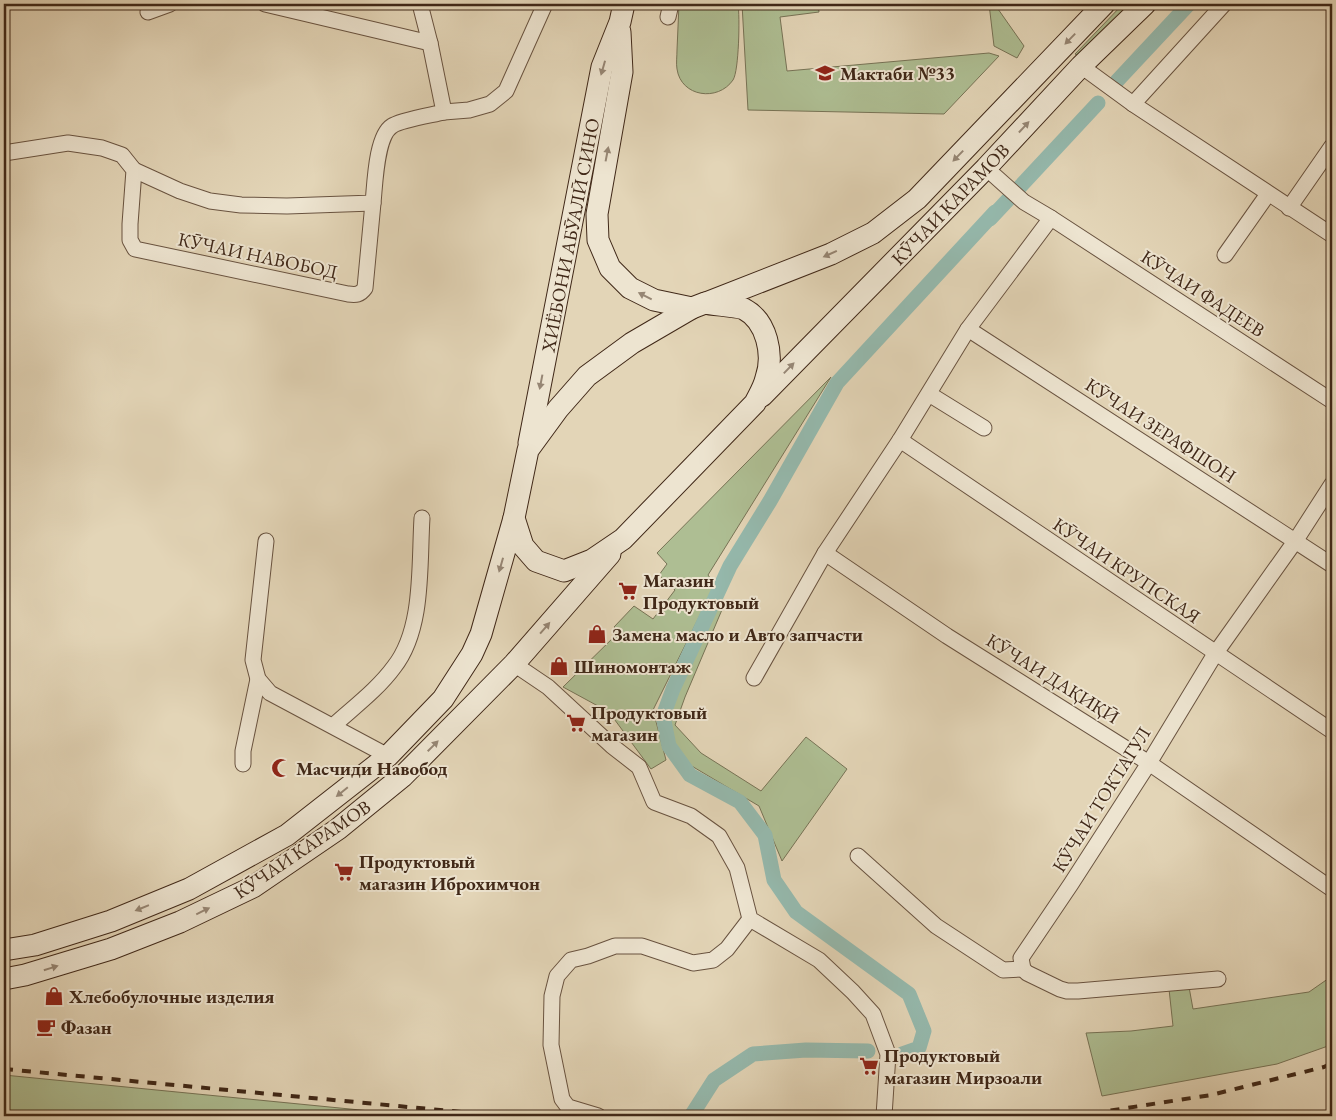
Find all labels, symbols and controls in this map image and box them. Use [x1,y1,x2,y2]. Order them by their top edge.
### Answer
one-way arrow [1064,33,1076,45]
one-way arrow [598,60,606,75]
place label: Мактаби №33 [840,61,955,86]
school or university icon: Мактаби №33 [814,62,836,84]
street label: ХИЁБОНИ АБӮАЛӢ СИНО [535,116,605,355]
one-way arrow [1018,121,1030,133]
street label: КӮЧАИ КАРАМОВ [886,138,1015,271]
one-way arrow [604,145,612,161]
one-way arrow [952,150,964,162]
street label: КӮЧАИ НАВОБОД [176,226,340,285]
street label: КӮЧАИ ФАДЕЕВ [1136,244,1269,343]
one-way arrow [823,250,837,258]
one-way arrow [638,291,652,299]
one-way arrow [783,363,795,375]
street label: КӮЧАИ ЗЕРАФШОН [1080,372,1241,489]
one-way arrow [537,374,545,390]
street label: КӮЧАИ КРУПСКАЯ [1048,512,1205,629]
one-way arrow [496,557,504,572]
place label: Магазин Продуктовый [643,568,759,615]
supermarket icon: Магазин Продуктовый [617,580,639,602]
one-way arrow [539,622,550,634]
place label: Замена масло и Авто запчасти [612,622,863,647]
shop icon: Замена масло и Авто запчасти [586,623,608,645]
street label: КӮЧАИ ДАҚИҚӢ [982,628,1124,729]
place label: Шиномонтаж [574,654,692,679]
shop icon: Шиномонтаж [548,655,570,677]
place label: Продуктовый магазин [591,700,707,747]
supermarket icon: Продуктовый магазин [565,712,587,734]
street label: КӮЧАИ ТОКТАГУЛ [1046,722,1156,877]
one-way arrow [427,740,439,752]
place label: Масчиди Навобод [296,756,448,781]
mosque icon: Масчиди Навобод [270,757,292,779]
one-way arrow [336,786,349,797]
street label: КӮЧАИ КАРАМОВ [229,794,376,905]
place label: Продуктовый магазин Иброхимчон [359,849,540,896]
supermarket icon: Продуктовый магазин Иброхимчон [333,861,355,883]
one-way arrow [135,905,149,913]
one-way arrow [196,907,210,915]
one-way arrow [44,963,59,971]
place label: Хлебобулочные изделия [68,984,275,1009]
shop icon: Хлебобулочные изделия [43,985,65,1007]
place label: Фазан [61,1015,112,1040]
cafe icon: Фазан [35,1016,57,1038]
place label: Продуктовый магазин Мирзоали [884,1043,1042,1090]
supermarket icon: Продуктовый магазин Мирзоали [858,1055,880,1077]

